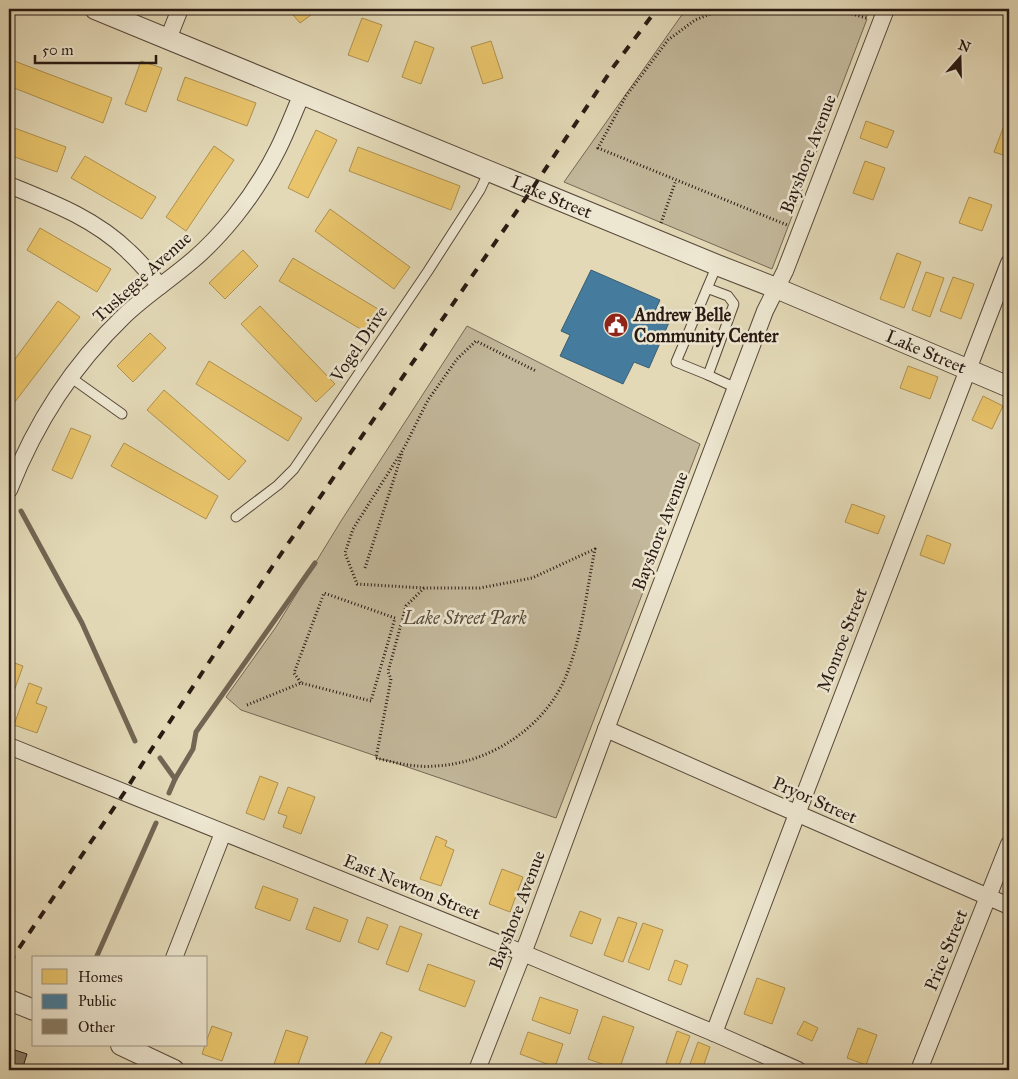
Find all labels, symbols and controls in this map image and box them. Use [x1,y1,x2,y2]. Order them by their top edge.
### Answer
scale bar [35,32,156,64]
north arrow [936,32,986,82]
text: N [956,36,973,56]
text: 50 m [42,41,74,59]
street label: Bayshore Avenue [775,92,841,216]
street label: Lake Street [508,171,596,224]
street label: Tuskegee Avenue [88,227,197,328]
street label: Vogel Drive [325,302,393,387]
place label: Andrew Belle Community Center [633,304,780,348]
public building icon: Andrew Belle Community Center [603,312,629,338]
street label: Lake Street [883,325,970,379]
street label: Bayshore Avenue [627,469,693,593]
street label: Monroe Street [812,584,872,695]
park label: Lake Street Park [402,607,527,629]
street label: Pryor Street [770,772,861,829]
street label: Bayshore Avenue [484,848,550,972]
street label: East Newton Street [340,850,484,925]
street label: Price Street [920,906,972,994]
legend [32,956,208,1046]
text: Homes [78,968,123,986]
text: Public [78,992,116,1010]
text: Other [78,1018,115,1036]

